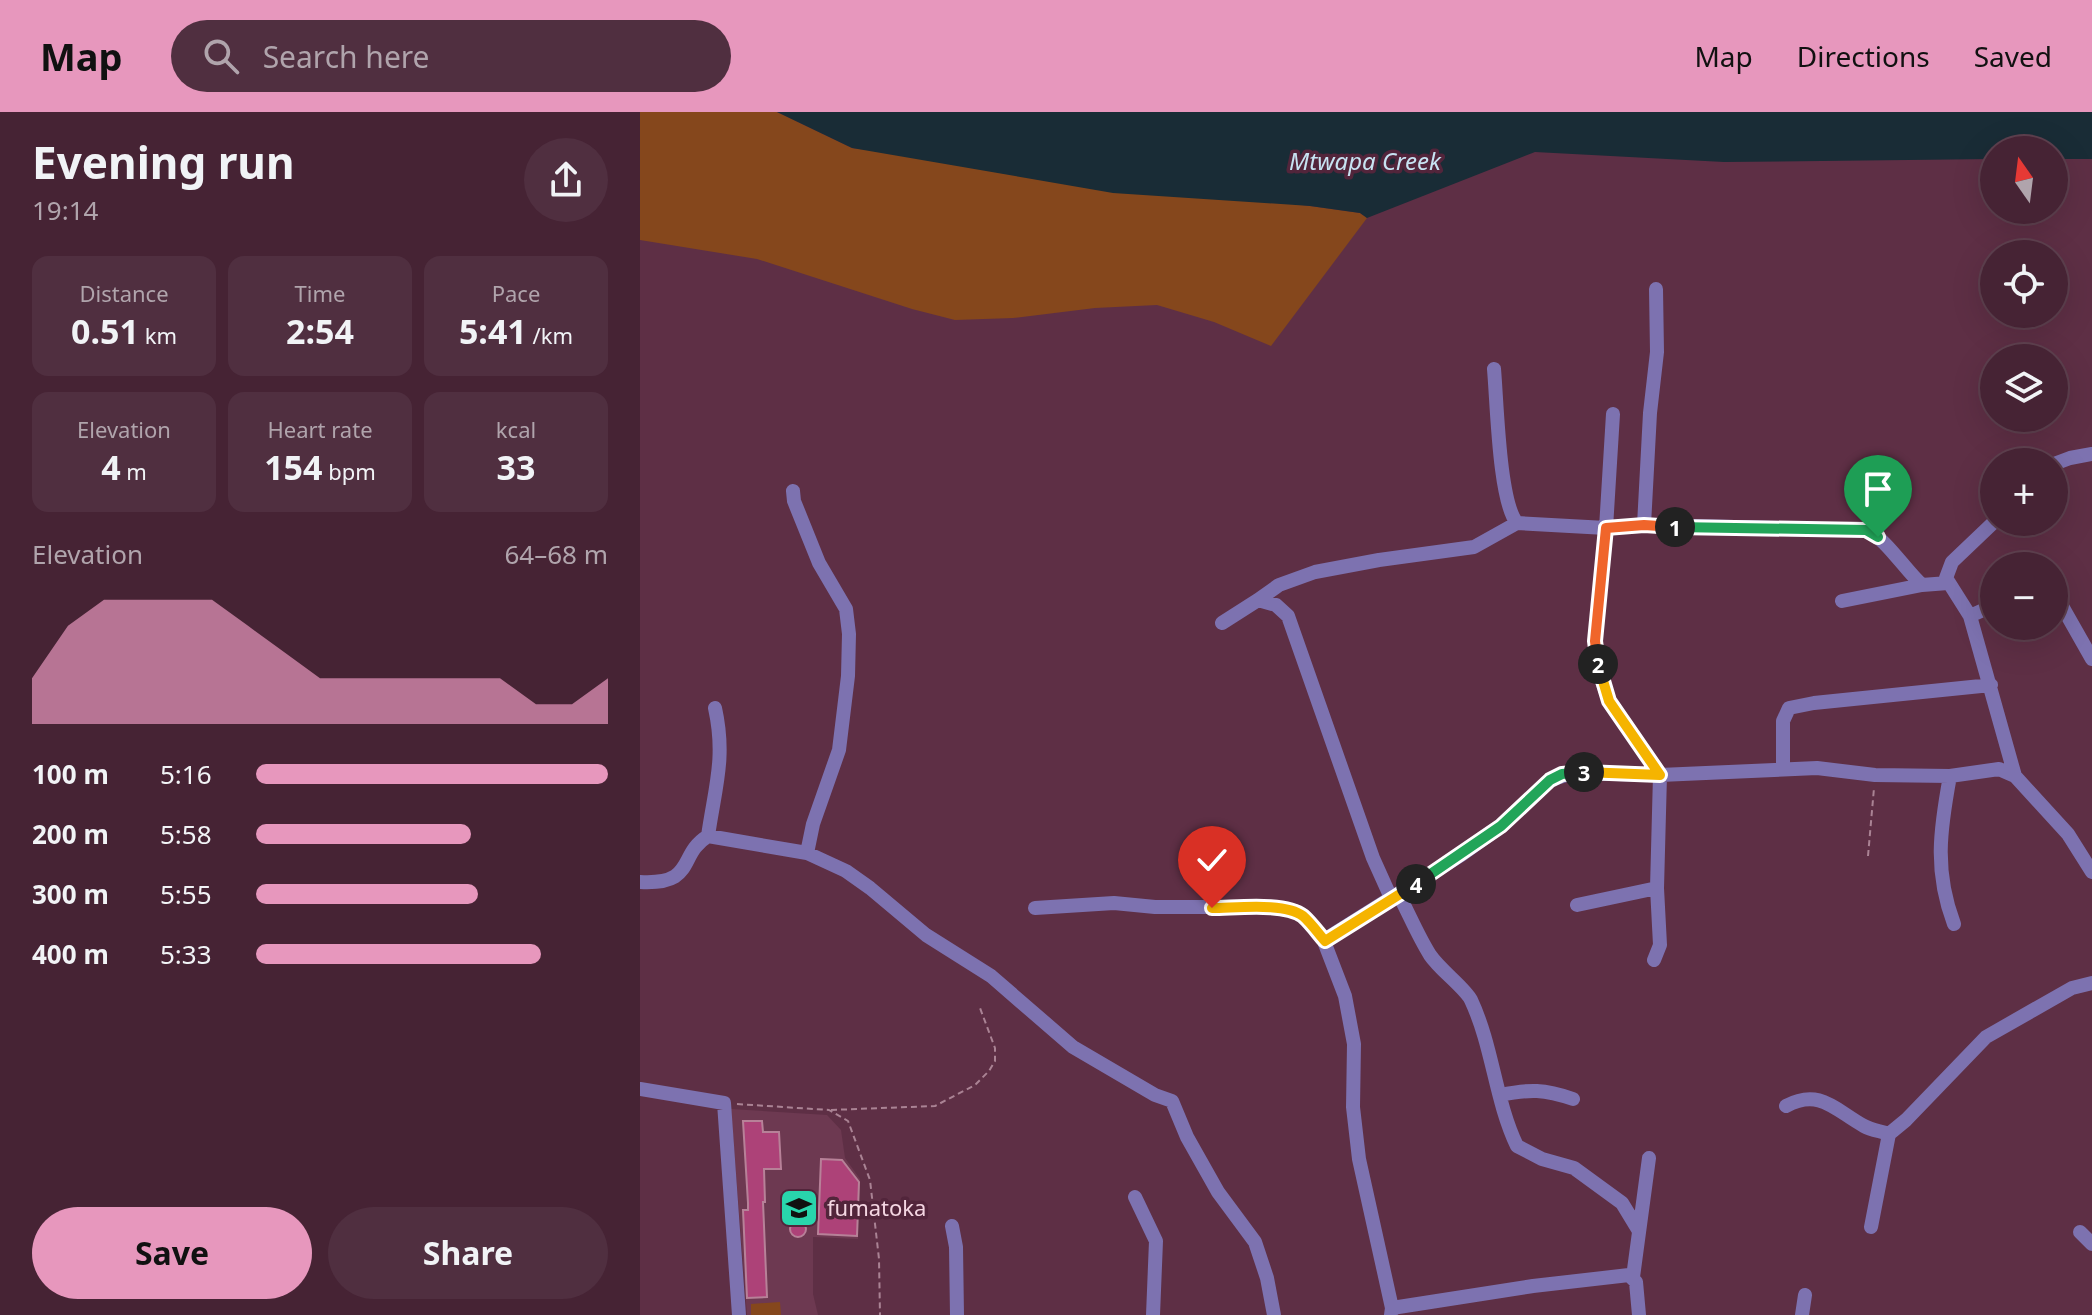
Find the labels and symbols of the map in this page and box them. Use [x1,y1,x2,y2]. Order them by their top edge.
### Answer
north arrow [1980,136,2068,224]
water label: Mtwapa Creek [1289,144,1442,177]
pin [1844,455,1912,537]
pin: 1 [1655,507,1695,547]
pin: 2 [1578,644,1618,684]
pin: 3 [1564,752,1604,792]
pin [1178,826,1246,908]
pin: 4 [1396,864,1436,904]
school or university icon: fumatoka [778,1187,820,1229]
place label: fumatoka [827,1192,926,1222]

